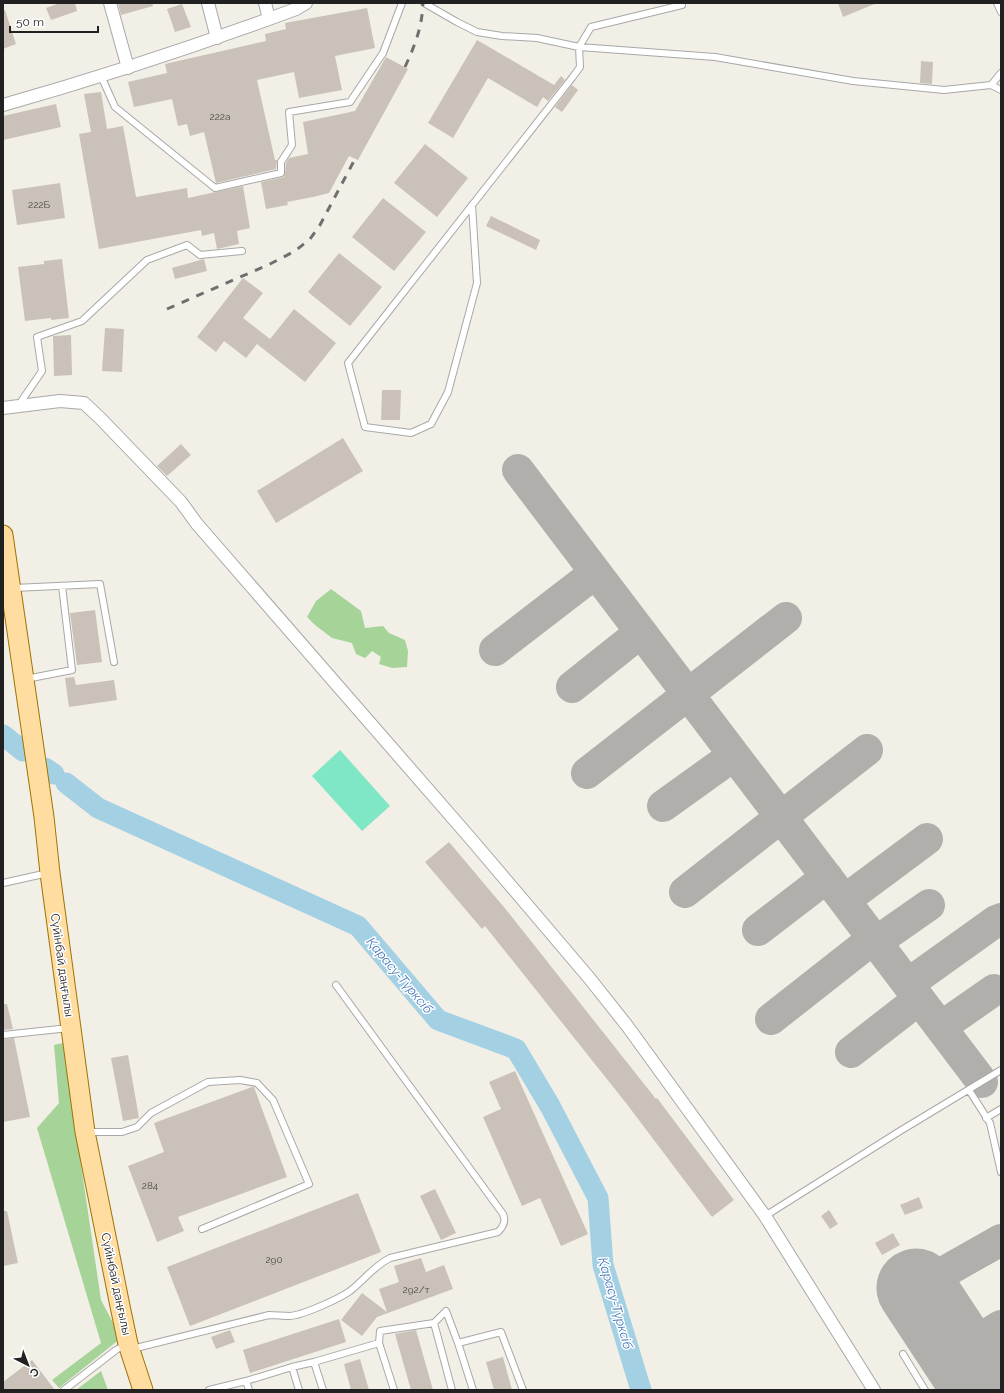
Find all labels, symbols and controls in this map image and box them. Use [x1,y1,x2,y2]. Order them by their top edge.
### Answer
scale bar [10,8,98,34]
text: 50 m [16,15,44,29]
house number: 222а [209,111,231,122]
house number: 222Б [28,199,51,210]
street label: Сүйінбай даңғылы [48,912,76,1018]
water label: Қарасу-Түрксіб [363,934,436,1017]
house number: 284 [142,1180,159,1191]
street label: Сүйінбай даңғылы [98,1231,134,1337]
house number: 290 [265,1254,283,1265]
water label: Қарасу-Түрксіб [595,1256,636,1351]
house number: 292/т [403,1284,430,1295]
north arrow [8,1345,48,1385]
text: С [27,1365,42,1380]

